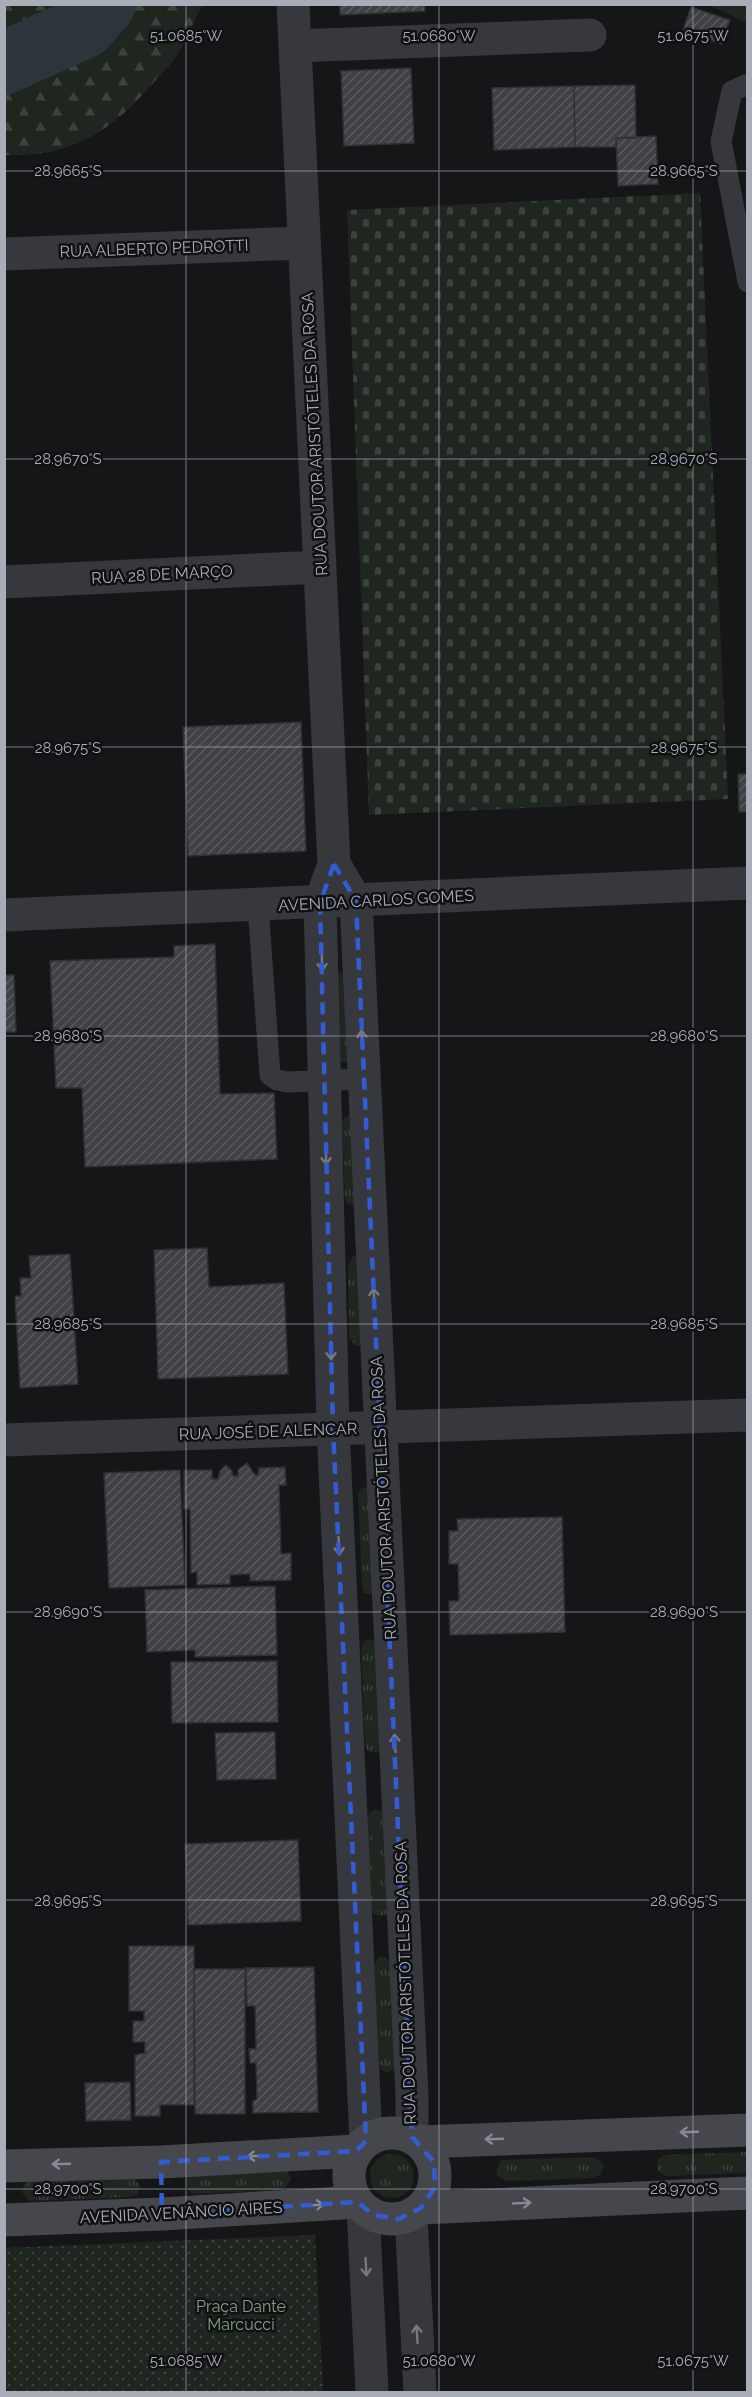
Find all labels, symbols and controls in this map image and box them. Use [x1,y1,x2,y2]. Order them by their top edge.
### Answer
text: 51.0685°W [150,27,223,45]
text: 51.0680°W [402,27,476,45]
text: 51.0675°W [657,27,729,45]
text: 28.9665°S [34,162,102,180]
text: 28.9665°S [650,162,718,180]
street label: RUA ALBERTO PEDROTTI [59,236,249,261]
street label: RUA DOUTOR ARISTÓTELES DA ROSA [297,292,331,576]
text: 28.9670°S [34,450,102,468]
text: 28.9670°S [650,450,718,468]
street label: RUA 28 DE MARÇO [91,561,233,588]
text: 28.9675°S [35,739,101,757]
text: 28.9675°S [651,739,717,757]
street label: AVENIDA CARLOS GOMES [278,886,475,915]
one-way arrow [316,951,327,971]
text: 28.9680°S [34,1027,102,1045]
text: 28.9680°S [650,1027,718,1045]
one-way arrow [357,1029,368,1049]
one-way arrow [321,1146,332,1166]
one-way arrow [368,1287,379,1307]
text: 28.9685°S [34,1315,102,1333]
text: 28.9685°S [650,1315,718,1333]
one-way arrow [326,1341,337,1361]
street label: RUA DOUTOR ARISTÓTELES DA ROSA [366,1356,400,1640]
street label: RUA JOSÉ DE ALENCAR [179,1418,357,1444]
one-way arrow [333,1536,344,1556]
text: 28.9690°S [34,1603,102,1621]
text: 28.9690°S [650,1603,718,1621]
one-way arrow [389,1734,400,1754]
street label: RUA DOUTOR ARISTÓTELES DA ROSA [390,1841,420,2125]
text: 28.9695°S [34,1892,102,1910]
text: 28.9695°S [650,1892,718,1910]
one-way arrow [680,2127,700,2138]
one-way arrow [485,2134,505,2145]
one-way arrow [246,2151,266,2162]
one-way arrow [51,2159,71,2170]
text: 28.9700°S [34,2180,102,2198]
text: 28.9700°S [650,2180,718,2198]
street label: AVENIDA VENÂNCIO AIRES [79,2197,283,2227]
one-way arrow [511,2198,531,2209]
one-way arrow [304,2199,324,2210]
one-way arrow [360,2256,371,2276]
park label: Praça Dante Marcucci [196,2297,286,2334]
one-way arrow [411,2325,422,2345]
text: 51.0685°W [150,2352,223,2370]
text: 51.0680°W [402,2352,476,2370]
text: 51.0675°W [657,2352,729,2370]

